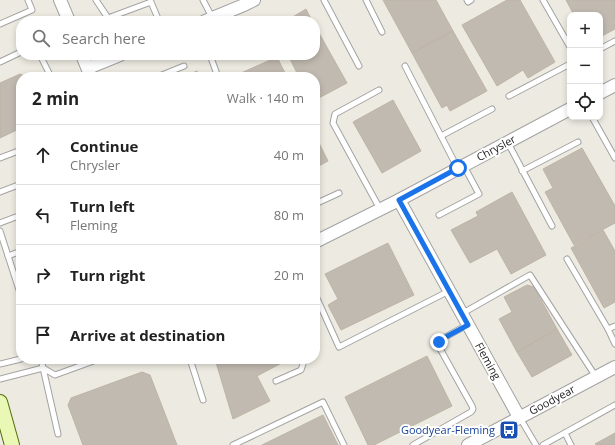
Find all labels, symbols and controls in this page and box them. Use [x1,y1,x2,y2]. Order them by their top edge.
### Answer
map controls [567,12,603,120]
button: + [567,12,603,48]
search box [16,16,320,60]
icon: search [30,27,52,49]
text: Search here [62,28,146,48]
button: − [567,48,603,84]
button: locate [567,84,603,120]
text: 2 min [32,87,79,110]
text: Walk · 140 m [227,89,304,107]
street label: Chrysler [474,131,518,164]
text: Continue [70,136,138,156]
icon: ahead [32,144,54,166]
text: 40 m [274,146,304,164]
text: Chrysler [70,156,120,174]
route start [449,159,467,177]
text: Turn left [70,196,135,216]
icon: left [32,204,54,226]
text: 80 m [274,206,304,224]
text: Fleming [70,216,118,234]
icon: right [32,264,54,286]
text: Turn right [70,265,145,285]
text: 20 m [274,266,304,284]
icon: arrive [32,324,54,346]
text: Arrive at destination [70,325,225,345]
route end [430,333,448,351]
street label: Fleming [472,339,505,382]
street label: Goodyear [526,381,578,418]
bus stop icon: Goodyear-Fleming [498,419,520,441]
place label: Goodyear-Fleming [401,422,495,437]

